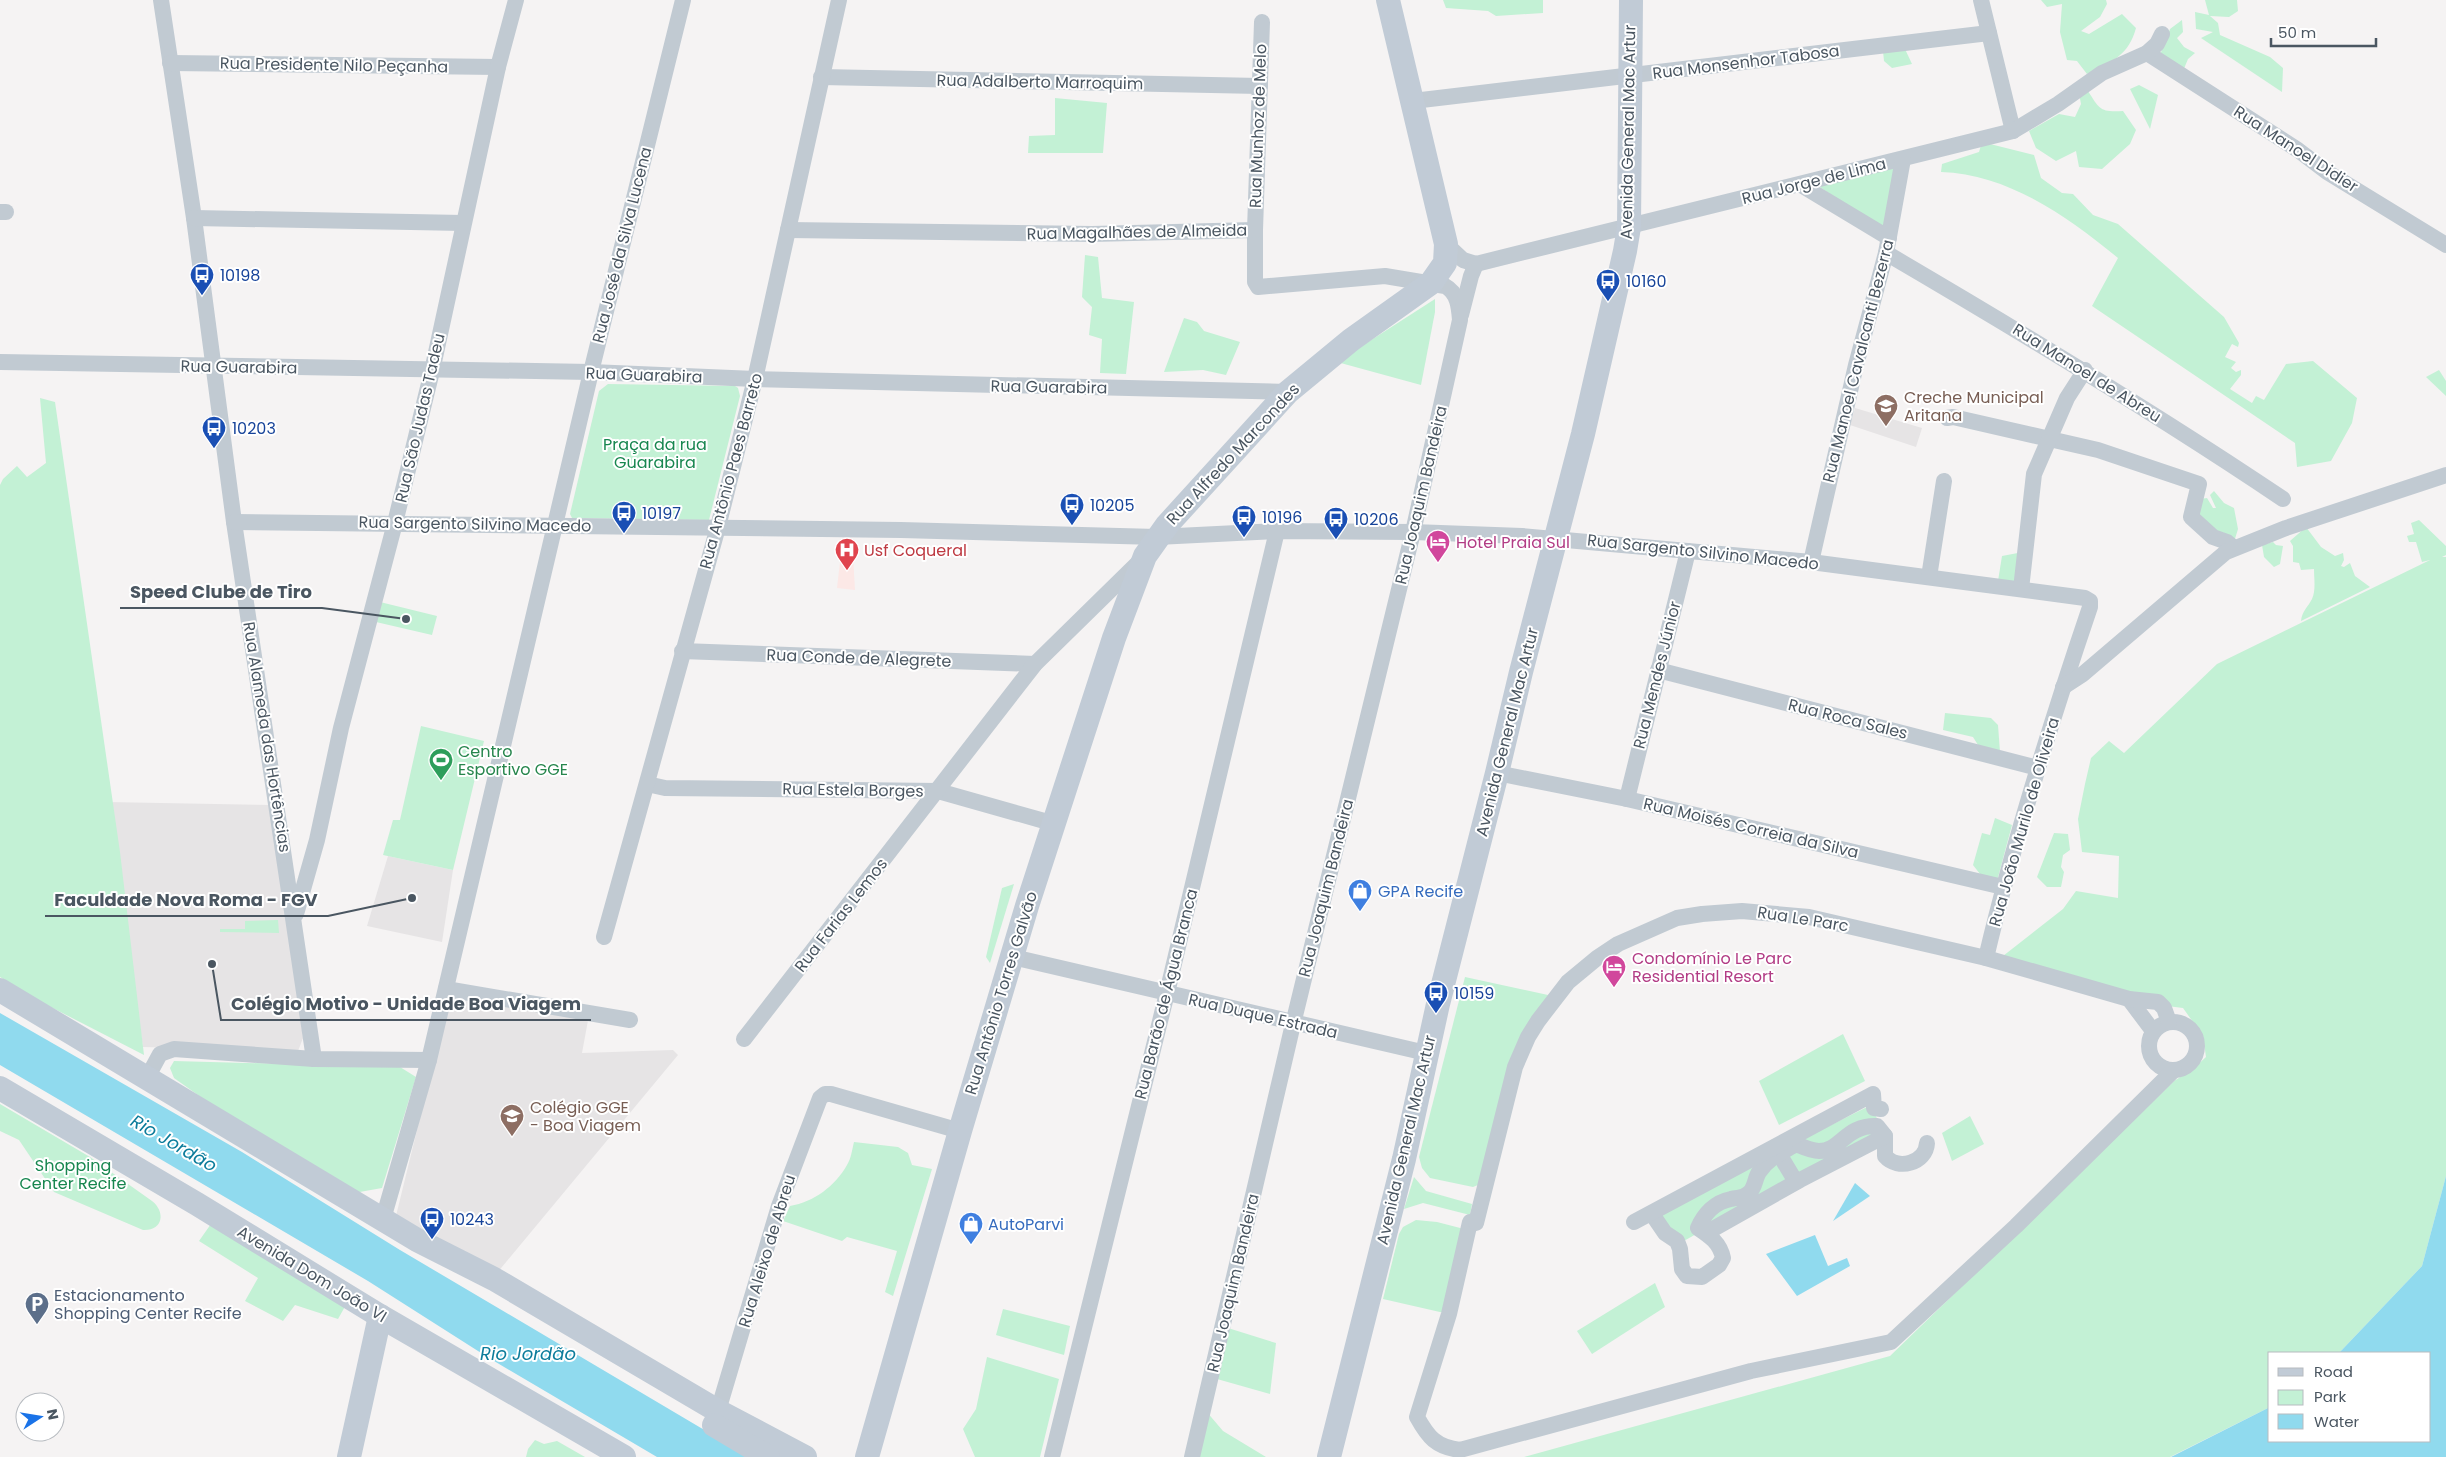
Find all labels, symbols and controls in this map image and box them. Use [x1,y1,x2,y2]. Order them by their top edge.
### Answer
scale bar [2271,15,2376,47]
text: 50 m [2278,22,2316,43]
street label: Avenida General Mac Artur [1615,24,1641,240]
street label: Rua Monsenhor Tabosa [1651,39,1841,85]
street label: Rua Munhoz de Melo [1244,44,1272,208]
street label: Rua Presidente Nilo Peçanha [220,52,448,78]
street label: Rua Adalberto Marroquim [936,69,1144,95]
street label: Rua Manoel Didier [2229,100,2363,198]
street label: Rua José da Silva Lucena [586,145,658,345]
street label: Rua Jorge de Lima [1739,152,1889,210]
street label: Rua Magalhães de Almeida [1027,219,1247,245]
street label: Rua Manoel Cavalcanti Bezerra [1817,237,1899,485]
bus stop icon: 10198 [189,262,215,296]
place label: 10198 [220,264,260,287]
bus stop icon: 10160 [1595,268,1621,302]
place label: 10160 [1626,270,1667,293]
street label: Rua Manoel de Abreu [2008,318,2166,428]
street label: Rua São Judas Tadeu [389,331,451,505]
street label: Rua Guarabira [180,354,298,380]
street label: Rua Guarabira [585,361,703,389]
street label: Rua Antônio Paes Barreto [694,370,768,572]
street label: Rua Guarabira [990,374,1108,400]
street label: Rua Alfredo Marcondes [1161,378,1305,530]
place label: Creche Municipal Aritana [1904,386,2044,427]
school or university icon: Creche Municipal Aritana [1873,393,1899,427]
street label: Rua Joaquim Bandeira [1389,403,1453,587]
bus stop icon: 10203 [201,415,227,449]
place label: 10203 [232,417,276,440]
park label: Praça da rua Guarabira [603,433,707,474]
bus stop icon: 10205 [1059,492,1085,526]
place label: 10205 [1090,494,1134,517]
bus stop icon: 10197 [611,500,637,534]
place label: 10197 [642,502,681,525]
bus stop icon: 10196 [1231,504,1257,538]
place label: 10196 [1262,506,1303,529]
bus stop icon: 10206 [1323,506,1349,540]
place label: 10206 [1354,508,1399,531]
street label: Rua Sargento Silvino Macedo [358,510,592,538]
street label: Rua Sargento Silvino Macedo [1586,528,1820,576]
hotel icon: Hotel Praia Sul [1425,529,1451,563]
place label: Hotel Praia Sul [1456,531,1570,554]
hospital icon: Usf Coqueral [834,537,860,571]
place label: Usf Coqueral [864,539,967,562]
callout: Speed Clube de Tiro [120,575,322,608]
text: Speed Clube de Tiro [130,579,312,604]
street label: Rua Mendes Júnior [1628,599,1686,751]
street label: Rua Alameda das Hortências [237,620,297,854]
street label: Avenida General Mac Artur [1470,625,1544,839]
street label: Rua Conde de Alegrete [766,643,952,673]
street label: Rua Roca Sales [1786,693,1910,745]
street label: Rua João Murilo de Oliveira [1983,715,2065,929]
place label: Centro Esportivo GGE [458,740,568,781]
sports icon: Centro Esportivo GGE [428,747,454,781]
street label: Rua Estela Borges [782,777,924,803]
street label: Rua Moisés Correia da Silva [1641,792,1861,864]
street label: Rua Joaquim Bandeira [1293,797,1359,979]
street label: Rua Farias Lemos [789,853,893,977]
shop icon: GPA Recife [1347,878,1373,912]
place label: GPA Recife [1378,880,1463,903]
callout: Faculdade Nova Roma - FGV [45,883,328,916]
street label: Rua Barão de Água Branca [1129,886,1203,1102]
text: Faculdade Nova Roma - FGV [54,887,318,912]
street label: Rua Antônio Torres Galvão [959,889,1043,1097]
street label: Rua Le Parc [1756,900,1850,938]
place label: Condomínio Le Parc Residential Resort [1632,947,1792,988]
hotel icon: Condomínio Le Parc Residential Resort [1601,954,1627,988]
bus stop icon: 10159 [1423,980,1449,1014]
place label: 10159 [1454,982,1494,1005]
callout: Colégio Motivo - Unidade Boa Viagem [221,987,591,1020]
street label: Rua Duque Estrada [1186,988,1340,1044]
text: Colégio Motivo - Unidade Boa Viagem [231,991,581,1016]
street label: Avenida General Mac Artur [1371,1033,1441,1247]
place label: Colégio GGE - Boa Viagem [530,1096,641,1137]
school or university icon: Colégio GGE - Boa Viagem [499,1103,525,1137]
water label: Rio Jordão [126,1108,222,1178]
park label: Shopping Center Recife [20,1154,127,1195]
street label: Rua Aleixo de Abreu [733,1172,801,1330]
street label: Rua Joaquim Bandeira [1201,1191,1265,1375]
bus stop icon: 10243 [419,1206,445,1240]
place label: 10243 [450,1208,494,1231]
shop icon: AutoParvi [958,1211,984,1245]
place label: AutoParvi [988,1213,1064,1236]
street label: Avenida Dom João VI [233,1220,391,1328]
place label: Estacionamento Shopping Center Recife [54,1284,242,1325]
parking icon: Estacionamento Shopping Center Recife [24,1291,50,1325]
water label: Rio Jordão [480,1341,576,1366]
legend [2268,1352,2431,1442]
text: Road [2314,1361,2353,1382]
text: Park [2314,1386,2346,1407]
north arrow [15,1392,65,1442]
text: N [42,1407,64,1422]
text: Water [2314,1411,2360,1432]

